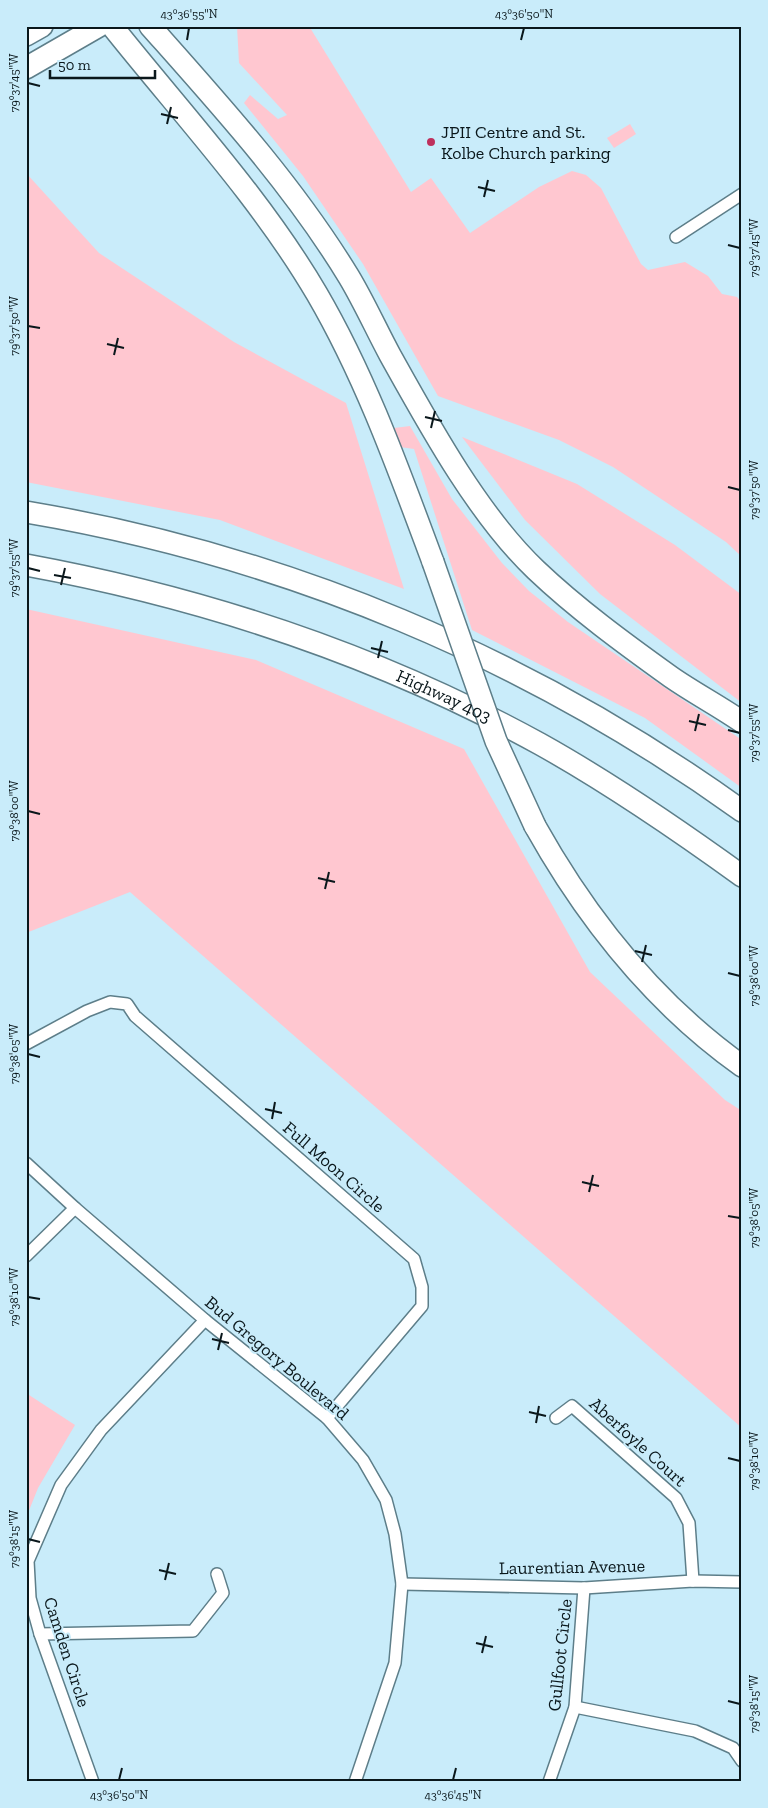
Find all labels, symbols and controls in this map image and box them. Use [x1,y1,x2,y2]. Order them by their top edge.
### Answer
text: 43°36'55"N [160,7,218,21]
text: 43°36'50"N [495,7,553,21]
scale bar [50,48,155,80]
text: 79°37'45"W [7,53,21,112]
text: 50 m [58,56,91,74]
place label: JPII Centre and St. Kolbe Church parking [441,121,611,164]
marker: JPII Centre and St. Kolbe Church parking [425,136,437,148]
text: 79°37'45"W [747,218,761,277]
text: 79°37'50"W [7,296,21,356]
text: 79°37'50"W [747,460,761,520]
text: 79°37'55"W [7,538,21,597]
street label: Highway 403 [393,665,495,728]
text: 79°37'55"W [747,703,761,762]
text: 79°38'00"W [7,780,21,841]
text: 79°38'00"W [747,945,761,1006]
text: 79°38'05"W [7,1023,21,1084]
street label: Full Moon Circle [279,1117,389,1217]
text: 79°38'05"W [747,1187,761,1248]
text: 79°38'10"W [7,1267,21,1326]
street label: Bud Gregory Boulevard [200,1291,354,1425]
street label: Aberfoyle Court [585,1393,691,1492]
text: 79°38'10"W [747,1431,761,1490]
text: 79°38'15"W [7,1509,21,1568]
street label: Laurentian Avenue [499,1555,645,1579]
street label: Camden Circle [39,1594,95,1710]
street label: Gullfoot Circle [543,1598,577,1712]
text: 79°38'15"W [747,1674,761,1733]
text: 43°36'50"N [90,1788,148,1802]
text: 43°36'45"N [424,1788,482,1802]

